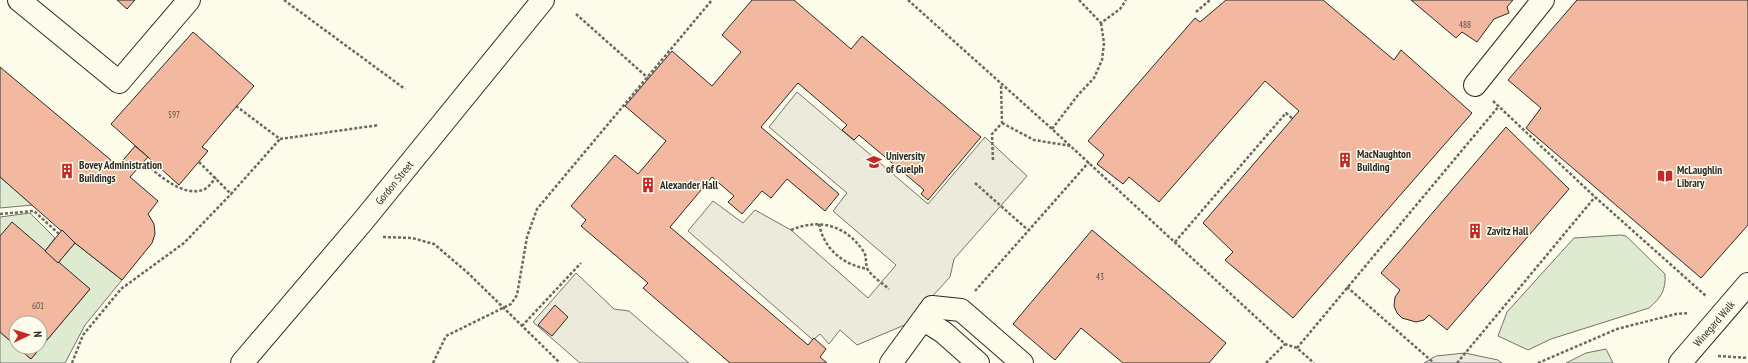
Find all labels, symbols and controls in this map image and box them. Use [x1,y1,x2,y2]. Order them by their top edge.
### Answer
house number: 488 [1459,19,1471,30]
house number: 597 [168,109,180,120]
place label: MacNaughton Building [1357,147,1411,174]
place label: University of Guelph [886,149,926,176]
building icon: MacNaughton Building [1336,151,1354,169]
school or university icon: University of Guelph [865,153,883,171]
place label: Bovey Administration Buildings [79,158,162,185]
street label: Gordon Street [372,158,416,208]
building icon: Bovey Administration Buildings [58,162,76,180]
place label: McLaughlin Library [1677,163,1722,190]
library icon: McLaughlin Library [1656,167,1674,185]
building icon: Alexander Hall [639,176,657,194]
place label: Alexander Hall [659,178,718,192]
building icon: Zavitz Hall [1466,222,1484,240]
place label: Zavitz Hall [1487,224,1529,238]
house number: 43 [1096,271,1104,282]
street label: Winegard Walk [1690,297,1738,350]
house number: 601 [32,300,44,311]
north arrow [8,315,48,355]
text: N [31,331,45,338]

